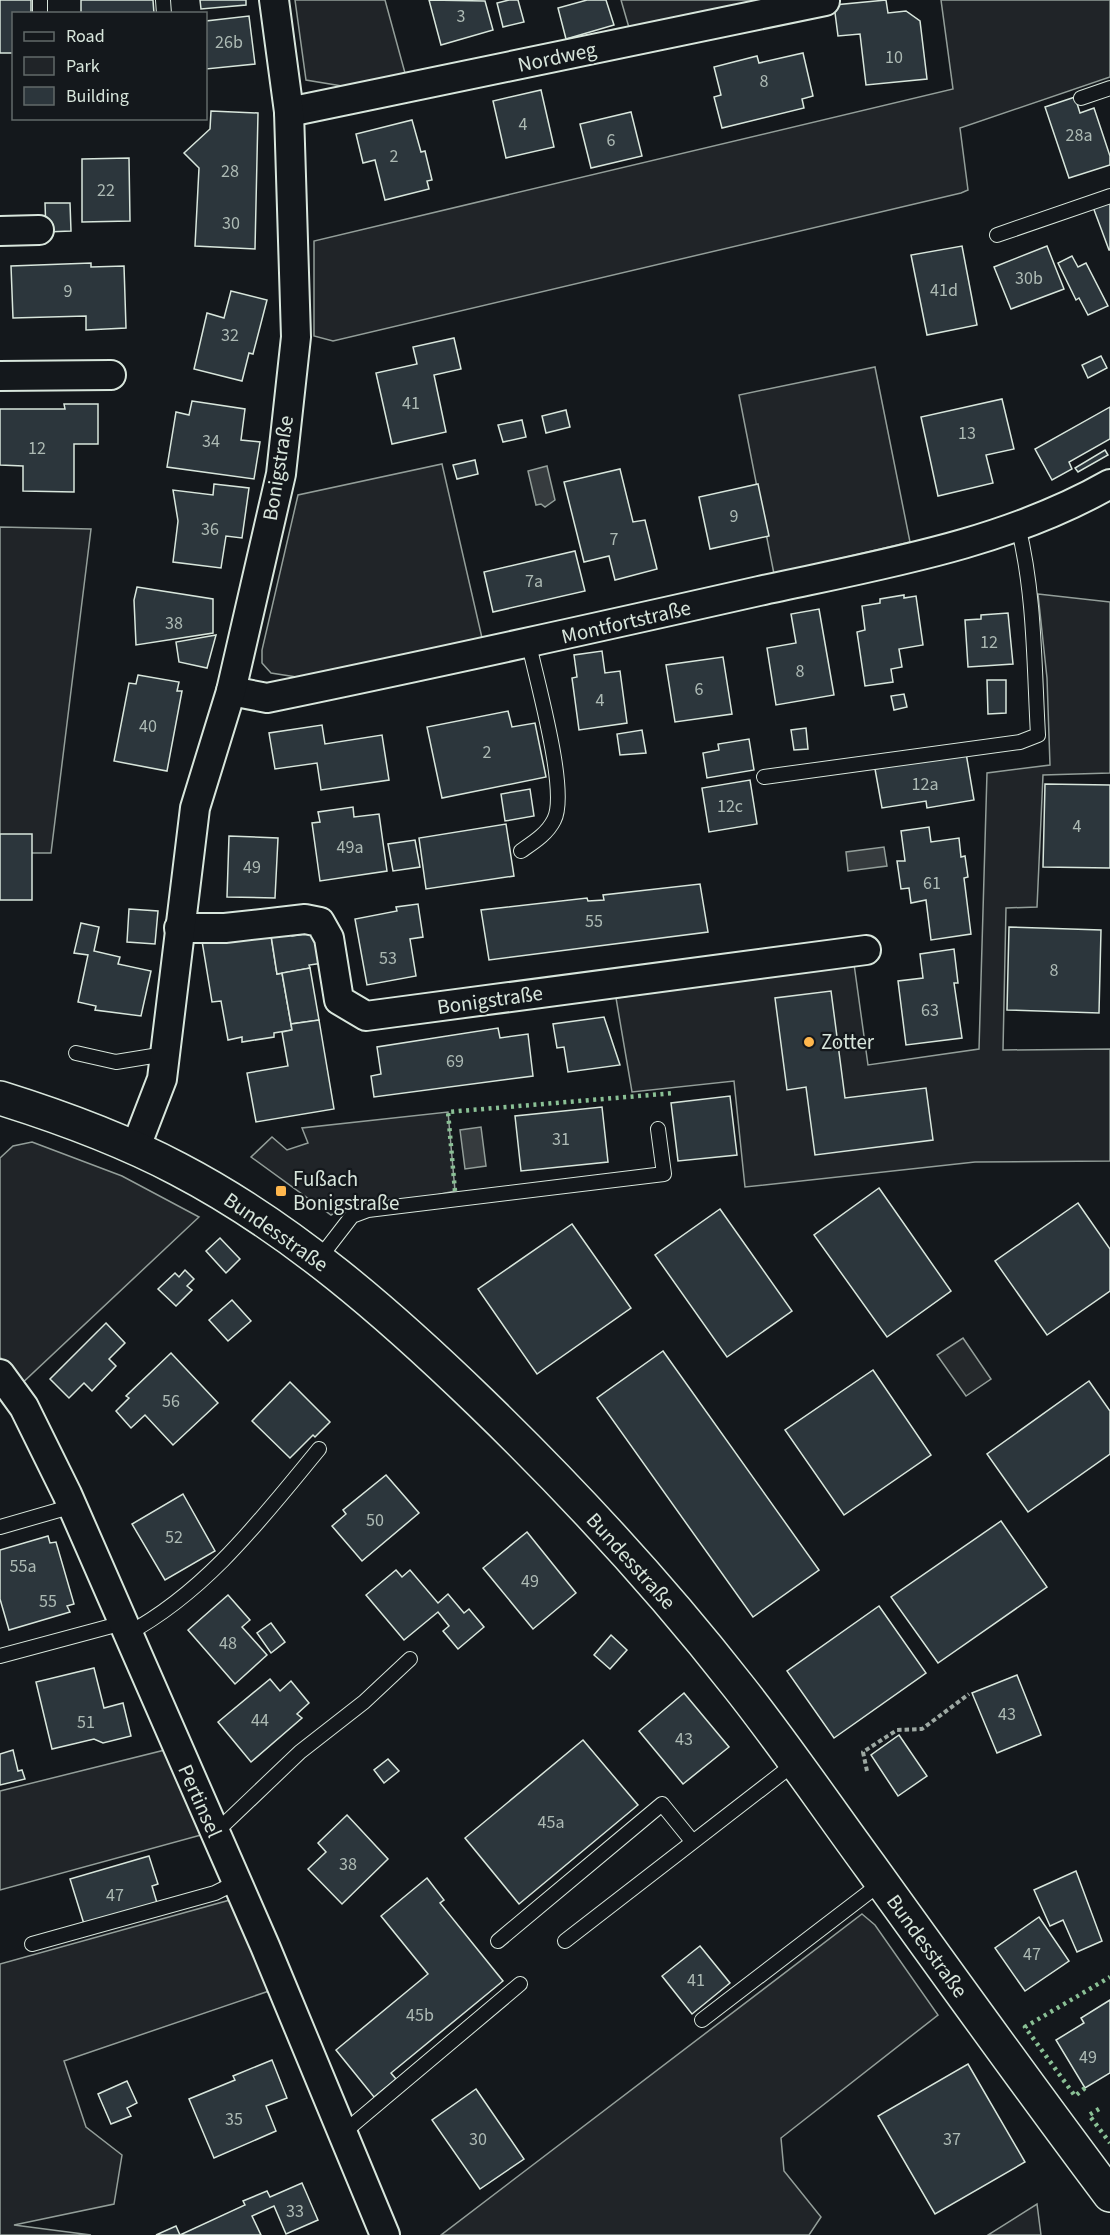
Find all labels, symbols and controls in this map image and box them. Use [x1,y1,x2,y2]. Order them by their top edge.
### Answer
house number: 3 [457,4,466,29]
legend [12,12,207,120]
text: Road [66,24,105,49]
house number: 26b [215,30,243,55]
street label: Nordweg [515,34,599,80]
house number: 10 [885,45,903,70]
text: Park [66,54,100,79]
house number: 8 [760,69,769,94]
text: Building [66,84,129,109]
house number: 4 [519,112,528,137]
house number: 28a [1066,123,1092,148]
house number: 6 [607,128,616,153]
house number: 2 [390,144,399,169]
house number: 28 [221,159,239,184]
house number: 22 [97,178,115,203]
house number: 30 [222,211,240,236]
house number: 30b [1015,266,1043,291]
house number: 41d [930,278,958,303]
house number: 9 [64,279,73,304]
house number: 32 [221,323,239,348]
house number: 41 [402,391,420,416]
street label: Bonigstraße [255,413,301,523]
house number: 13 [958,421,976,446]
house number: 34 [202,429,220,454]
house number: 12 [28,436,46,461]
house number: 9 [730,504,739,529]
house number: 36 [201,517,219,542]
house number: 7 [610,527,619,552]
house number: 7a [525,569,543,594]
street label: Montfortstraße [558,593,694,651]
house number: 38 [165,611,183,636]
house number: 12 [980,630,998,655]
house number: 8 [796,659,805,684]
house number: 6 [695,677,704,702]
house number: 4 [596,688,605,713]
house number: 40 [139,714,157,739]
house number: 2 [483,740,492,765]
house number: 12a [912,772,938,797]
house number: 12c [717,794,743,819]
house number: 4 [1073,814,1082,839]
house number: 49a [337,835,363,860]
house number: 49 [243,855,261,880]
house number: 61 [923,871,941,896]
house number: 55 [585,909,603,934]
house number: 53 [379,946,397,971]
house number: 8 [1050,958,1059,983]
street label: Bonigstraße [435,978,545,1022]
house number: 63 [921,998,939,1023]
place label: Zotter [821,1027,875,1057]
marker: Zotter [802,1035,816,1049]
house number: 69 [446,1049,464,1074]
house number: 31 [552,1127,570,1152]
place label: Fußach Bonigstraße [293,1164,399,1218]
marker: Fußach Bonigstraße [274,1184,288,1198]
street label: Bundesstraße [218,1185,334,1279]
house number: 56 [162,1389,180,1414]
street label: Bundesstraße [579,1506,683,1616]
house number: 50 [366,1508,384,1533]
house number: 52 [165,1525,183,1550]
house number: 55a [10,1554,36,1579]
house number: 49 [521,1569,539,1594]
house number: 55 [39,1589,57,1614]
house number: 48 [219,1631,237,1656]
house number: 43 [998,1702,1016,1727]
house number: 44 [251,1708,269,1733]
house number: 51 [77,1710,95,1735]
house number: 43 [675,1727,693,1752]
street label: Pertinsel [171,1760,229,1842]
house number: 45a [538,1810,564,1835]
house number: 38 [339,1852,357,1877]
house number: 47 [106,1883,124,1908]
street label: Bundesstraße [879,1888,975,2004]
house number: 47 [1023,1942,1041,1967]
house number: 41 [687,1968,705,1993]
house number: 45b [406,2003,434,2028]
house number: 49 [1079,2045,1097,2070]
house number: 35 [225,2107,243,2132]
house number: 30 [469,2127,487,2152]
house number: 37 [943,2127,961,2152]
house number: 33 [286,2199,304,2224]

